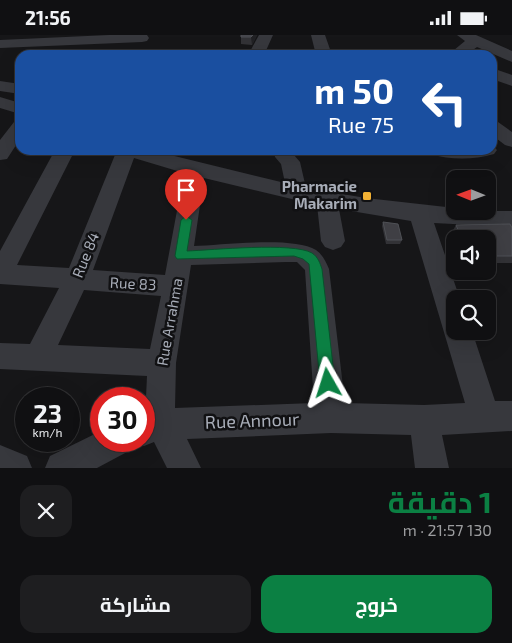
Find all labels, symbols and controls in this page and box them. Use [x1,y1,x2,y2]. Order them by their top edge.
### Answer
text: 21:56 [25,6,71,29]
text: 50 m [314,69,394,111]
icon: left [412,70,477,135]
text: Rue 75 [328,111,394,137]
pin [165,169,207,220]
north arrow [446,170,496,220]
map controls [446,170,496,340]
icon: arrive [172,176,200,204]
place label: Pharmacie Makarim [282,177,357,212]
marker: Pharmacie Makarim [361,190,373,202]
street label: Rue 84 [68,229,102,280]
button: sound [446,230,496,280]
street label: Rue 83 [109,273,157,293]
street label: Rue Arrahma [152,277,186,367]
button: search [446,290,496,340]
position arrow [301,356,353,408]
speed limit sign: 30 [90,387,155,452]
text: 23 [33,398,62,428]
street label: Rue Annour [204,407,300,433]
text: km/h [33,425,62,439]
text: 1 دقيقة [388,483,492,519]
button: close [20,485,72,537]
text: 130 m · 21:57 [403,520,492,539]
button: مشاركة [20,575,251,633]
button: خروج [261,575,492,633]

